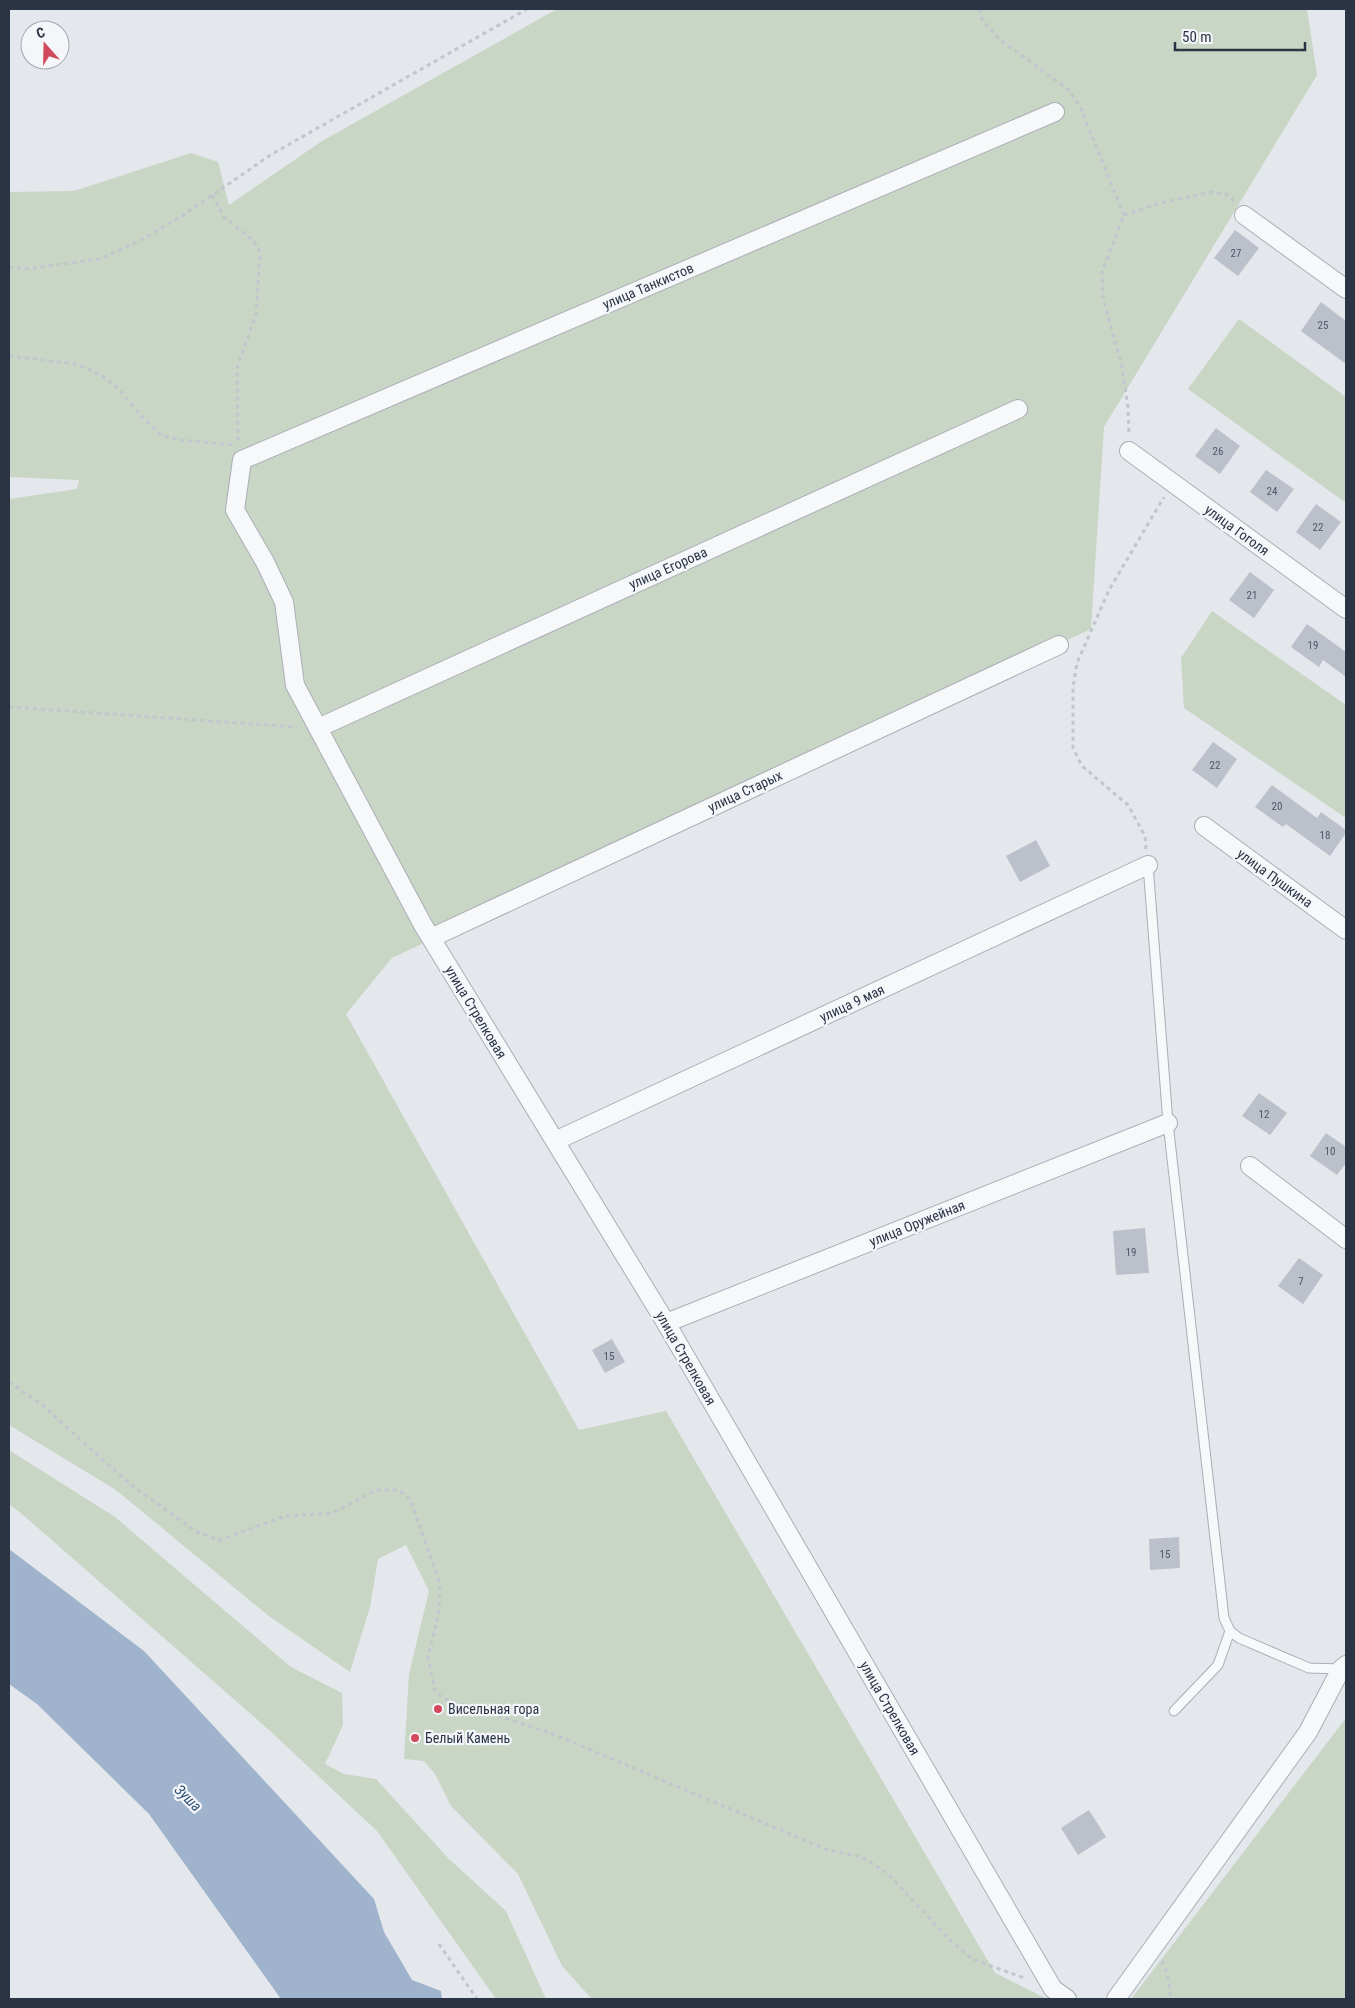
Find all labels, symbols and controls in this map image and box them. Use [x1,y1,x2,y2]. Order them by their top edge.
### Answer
north arrow [20,20,70,70]
scale bar [1175,20,1305,52]
text: С [34,24,47,42]
text: 50 m [1182,28,1212,46]
house number: 27 [1231,247,1241,260]
street label: улица Танкистов [600,260,696,312]
house number: 25 [1318,319,1328,332]
house number: 26 [1213,445,1223,458]
house number: 24 [1267,485,1278,498]
street label: улица Гоголя [1202,501,1272,559]
house number: 22 [1313,521,1323,534]
street label: улица Егорова [626,544,710,592]
house number: 21 [1247,589,1257,602]
house number: 19 [1308,639,1318,652]
house number: 22 [1210,759,1220,772]
street label: улица Старых [705,767,785,815]
house number: 20 [1272,800,1282,813]
house number: 18 [1320,829,1330,842]
street label: улица Пушкина [1234,845,1316,911]
street label: улица Стрелковая [442,963,510,1061]
street label: улица 9 мая [817,981,887,1025]
house number: 12 [1259,1108,1269,1121]
house number: 10 [1325,1145,1335,1158]
street label: улица Оружейная [867,1197,967,1249]
house number: 19 [1126,1246,1136,1259]
house number: 7 [1298,1275,1304,1288]
street label: улица Стрелковая [653,1308,719,1408]
house number: 15 [604,1350,614,1363]
house number: 15 [1160,1548,1170,1561]
street label: улица Стрелковая [857,1658,923,1758]
place label: Висельная гора [448,1701,539,1717]
marker: Висельная гора [432,1703,444,1715]
place label: Белый Камень [425,1730,511,1746]
marker: Белый Камень [409,1732,421,1744]
water label: Зуша [171,1781,205,1815]

